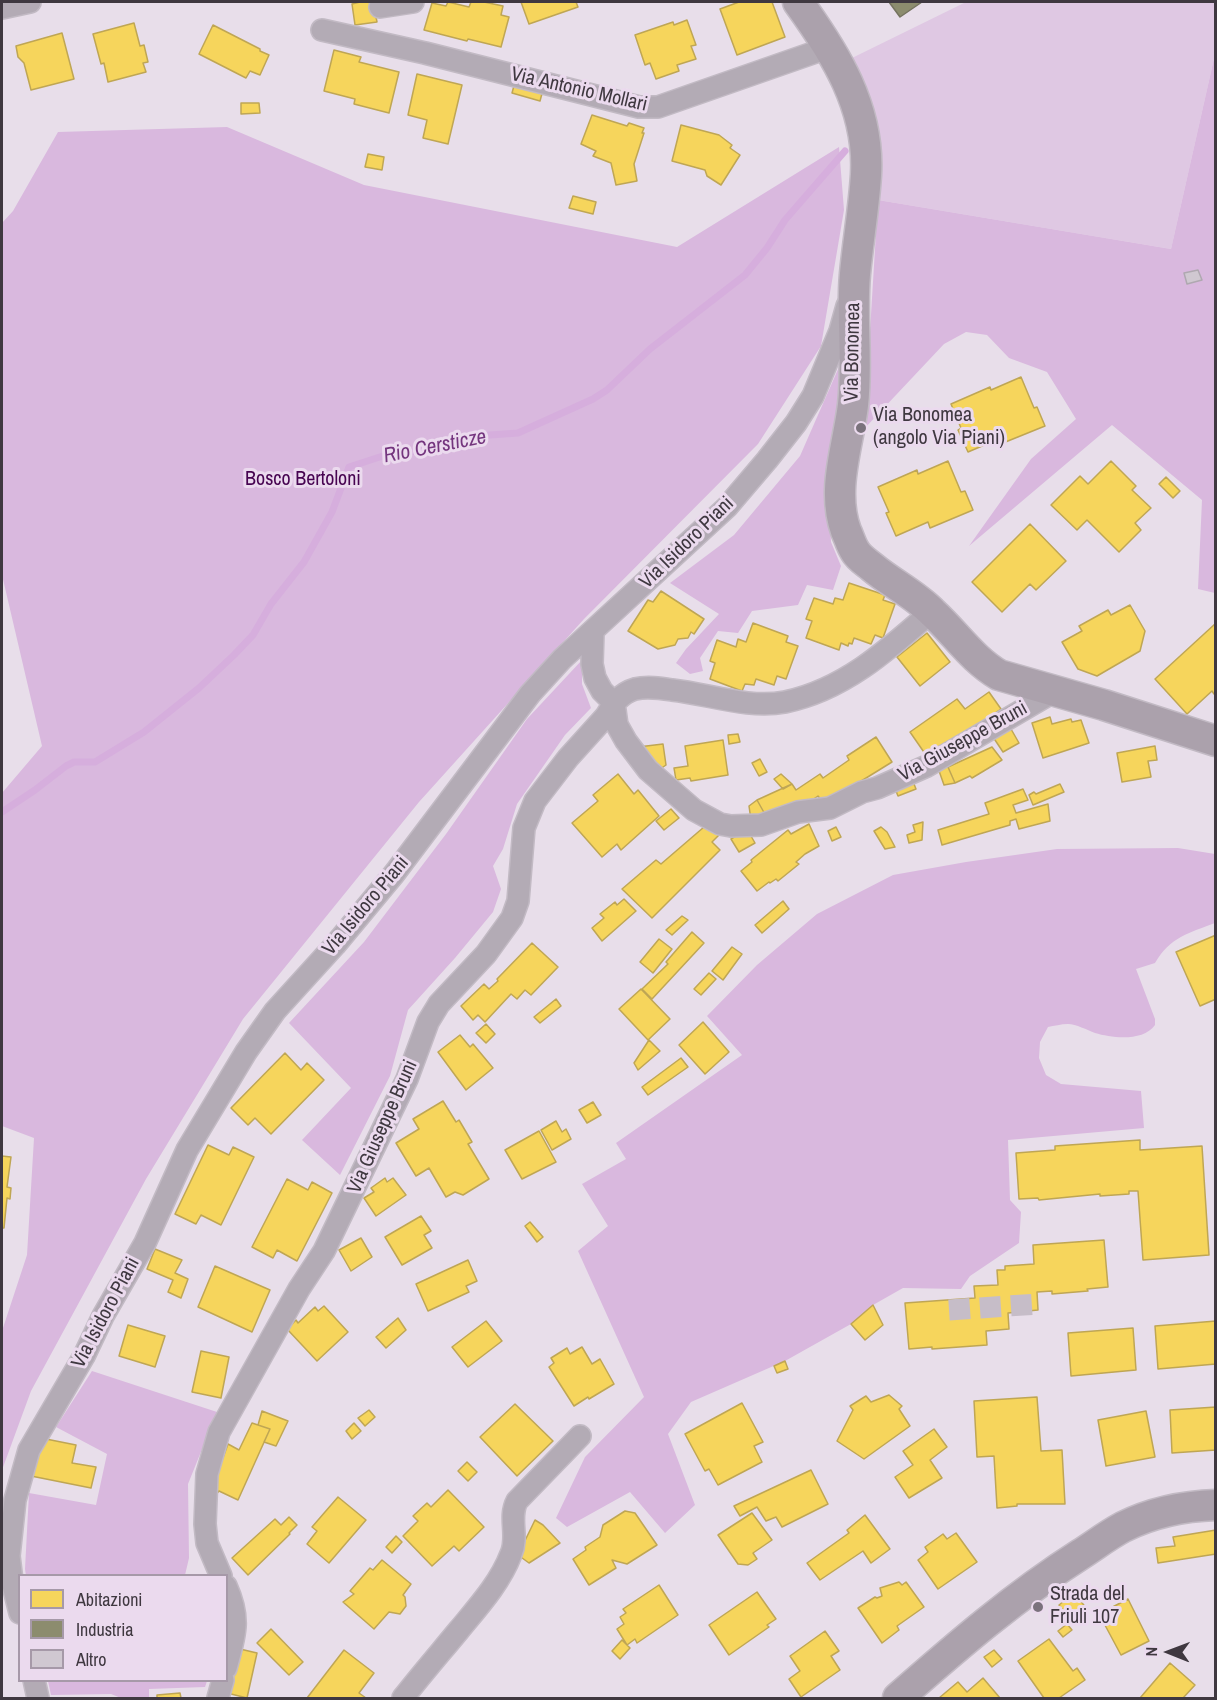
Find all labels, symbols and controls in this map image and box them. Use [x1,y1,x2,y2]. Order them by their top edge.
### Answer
street label: Via Antonio Mollari [508,63,650,117]
street label: Via Bonomea [840,302,866,402]
place label: Via Bonomea (angolo Via Piani) [873,404,1005,451]
marker: Via Bonomea (angolo Via Piani) [854,421,868,435]
water label: Rio Cersticze [381,425,489,469]
park label: Bosco Bertoloni [245,468,361,492]
street label: Via Isidoro Piani [635,492,739,594]
street label: Via Giuseppe Bruni [894,697,1032,787]
street label: Via Isidoro Piani [318,852,414,960]
street label: Via Giuseppe Bruni [343,1056,423,1198]
street label: Via Isidoro Piani [67,1254,145,1372]
legend [18,1574,228,1682]
place label: Strada del Friuli 107 [1050,1583,1125,1630]
text: Abitazioni [76,1587,142,1612]
marker: Strada del Friuli 107 [1031,1600,1045,1614]
text: Industria [76,1617,133,1642]
north arrow [1139,1622,1199,1682]
text: Altro [76,1647,106,1672]
text: N [1140,1647,1162,1657]

